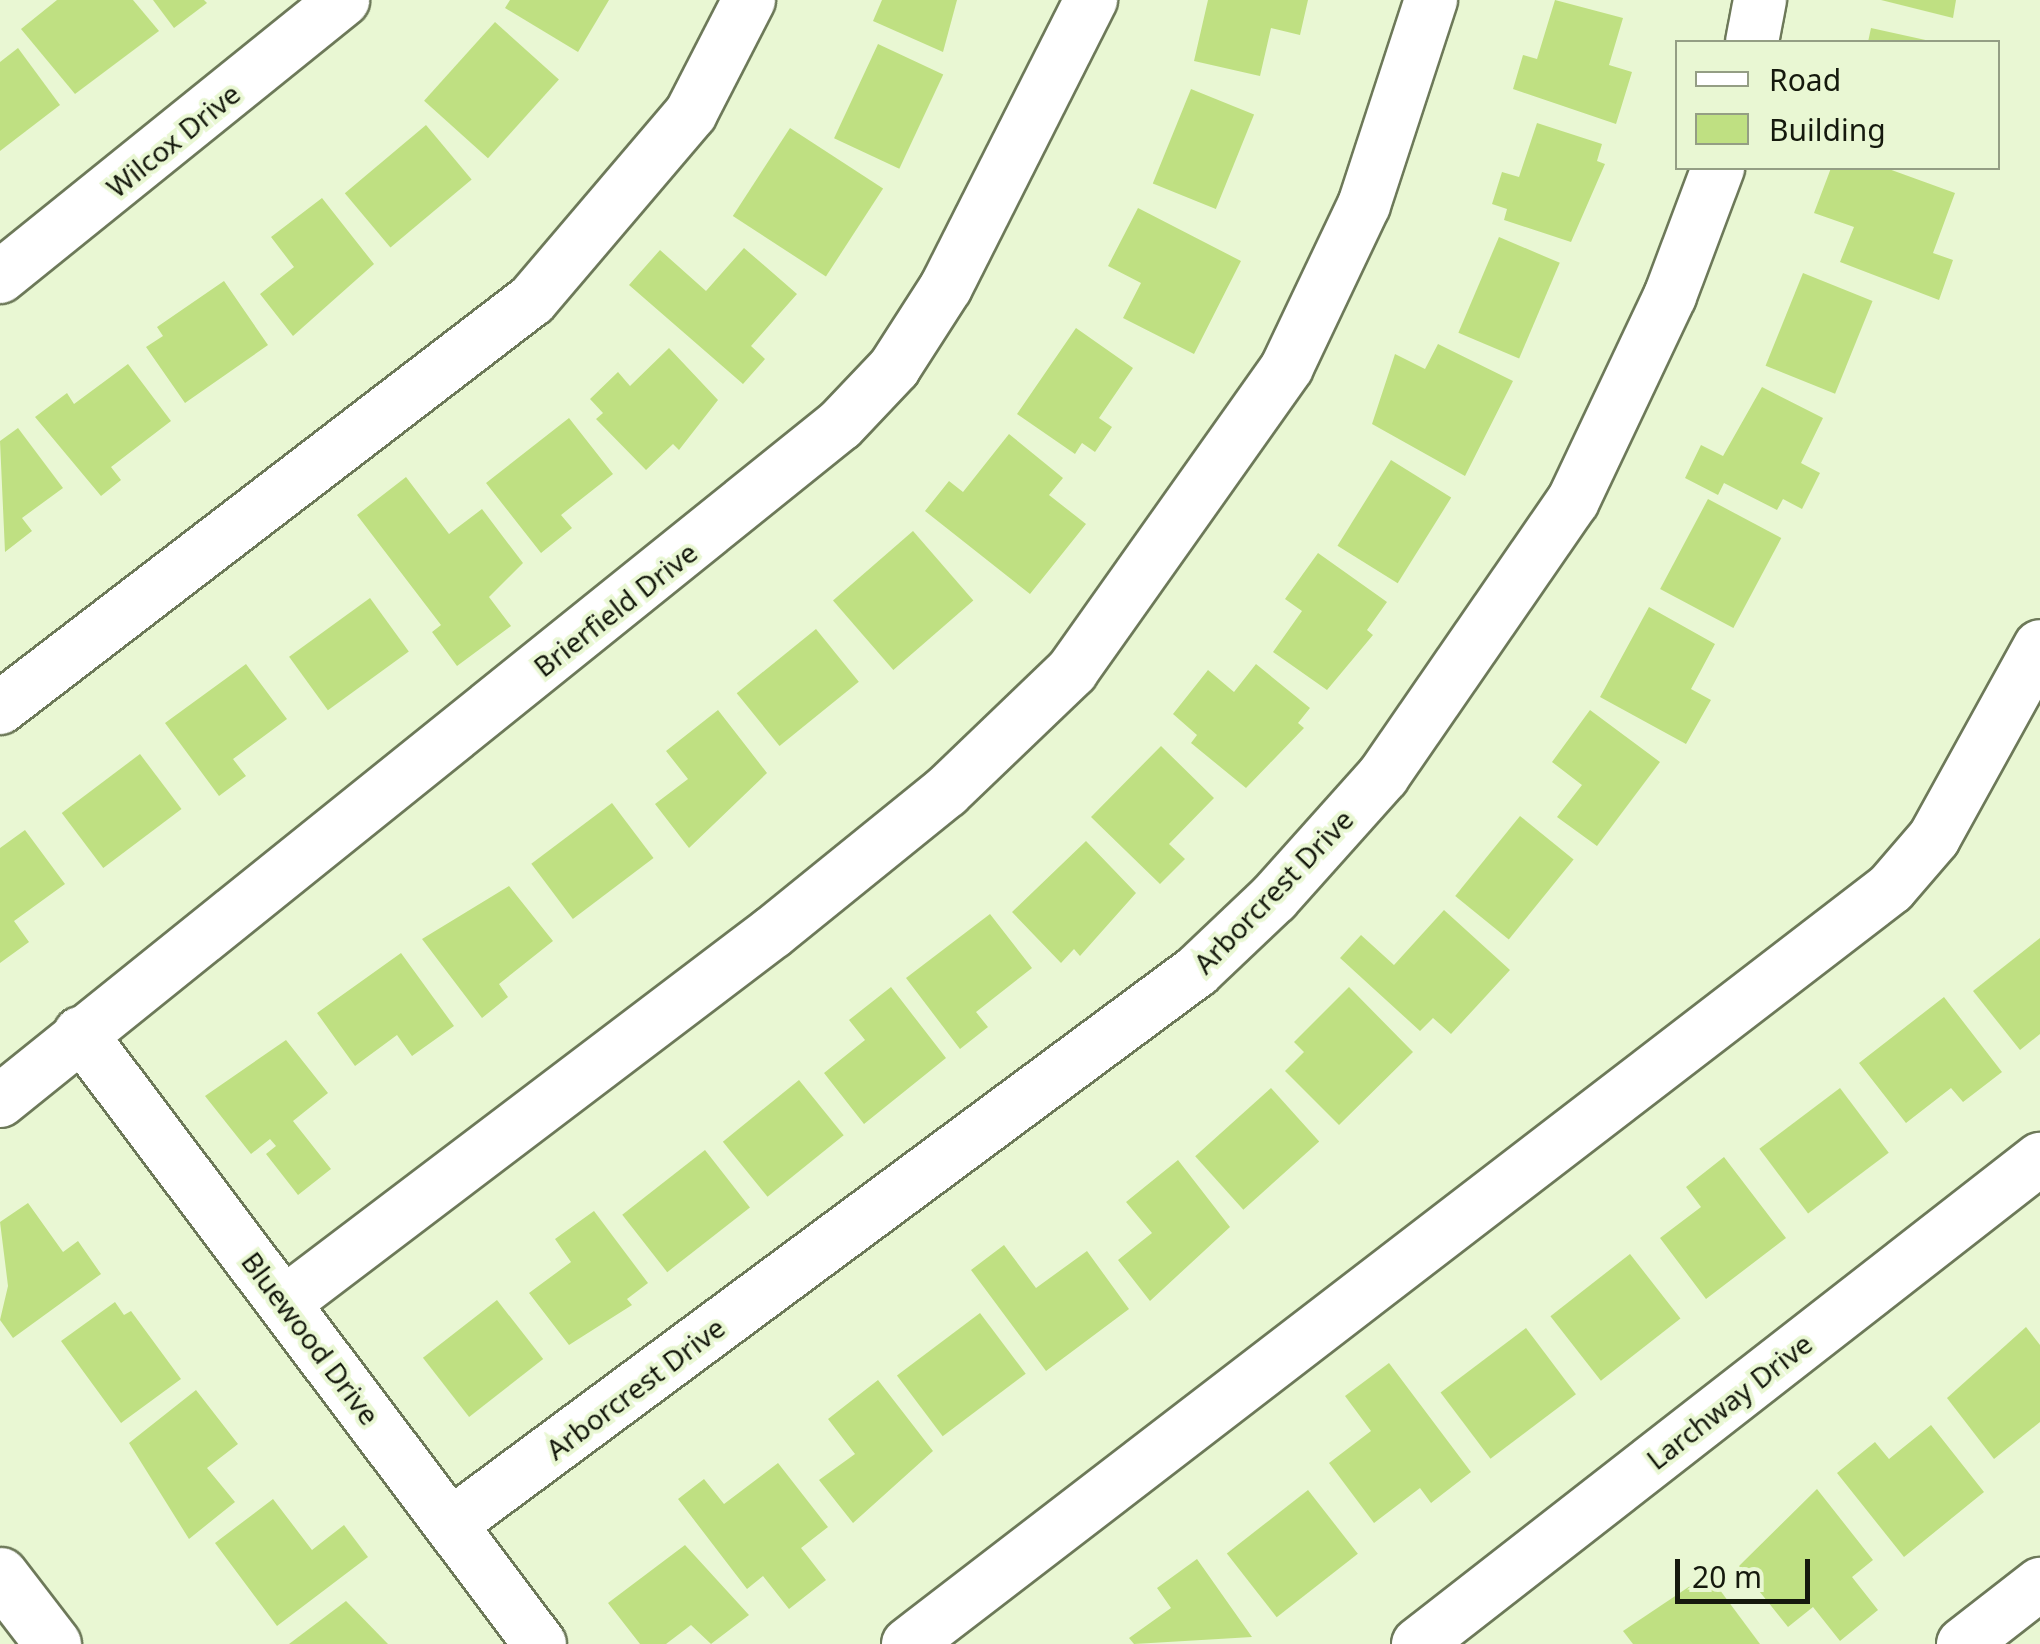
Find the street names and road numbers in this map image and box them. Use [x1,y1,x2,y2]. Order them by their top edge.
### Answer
street label: Wilcox Drive [100,76,246,204]
street label: Brierfield Drive [527,535,703,683]
street label: Arborcrest Drive [1186,802,1360,980]
street label: Bluewood Drive [235,1245,387,1431]
street label: Arborcrest Drive [539,1310,731,1466]
street label: Larchway Drive [1640,1326,1818,1476]

